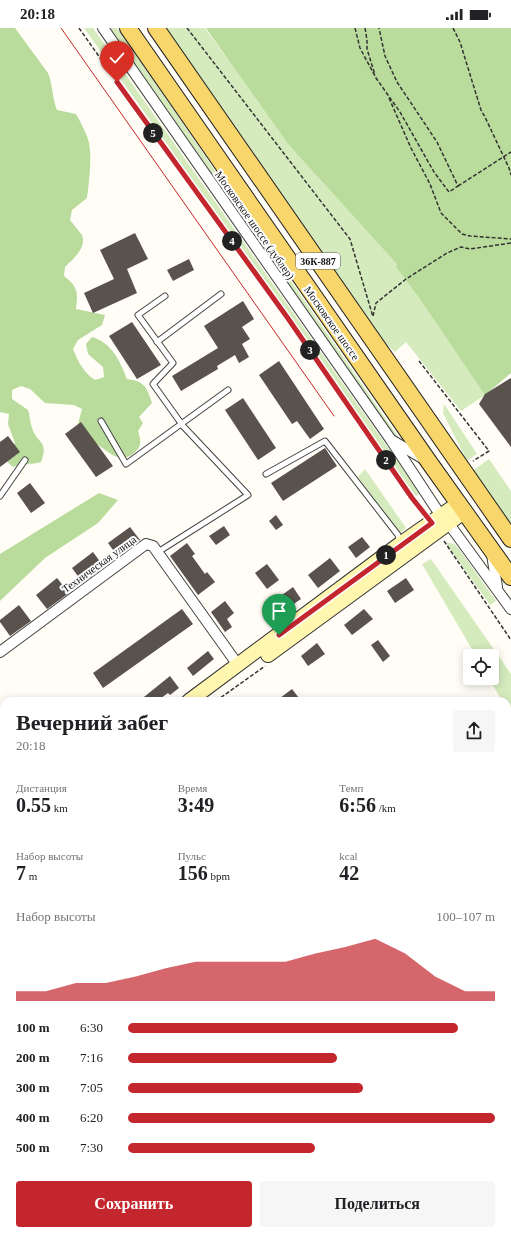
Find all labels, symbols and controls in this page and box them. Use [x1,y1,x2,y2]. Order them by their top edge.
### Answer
text: 20:18 [20,6,55,22]
pin [100,41,134,82]
icon: check [106,47,128,69]
pin: 5 [143,123,163,143]
text: 5 [150,127,156,139]
street label: Московское шоссе (дублер) [212,168,297,282]
pin: 4 [222,231,242,251]
text: 4 [229,235,235,247]
road number: 36К-887 [296,253,340,269]
street label: Московское шоссе [302,284,362,362]
pin: 3 [300,340,320,360]
text: 3 [307,344,313,356]
pin: 2 [376,450,396,470]
text: 2 [383,454,389,466]
street label: Техническая улица [60,533,139,595]
pin: 1 [376,545,396,565]
text: 1 [383,549,389,561]
pin [262,594,296,635]
icon: arrive [268,600,290,622]
map controls [463,649,499,685]
button: locate [463,649,499,685]
text: Вечерний забег [16,710,168,735]
button: share [453,710,495,752]
text: 20:18 [16,738,46,753]
text: Дистанция [16,782,67,794]
text: Время [178,782,207,794]
text: Темп [339,782,363,794]
text: 0.55 [16,794,51,816]
text: 3:49 [178,794,214,816]
text: 6:56 [339,794,376,816]
text: km [51,802,68,814]
text: /km [376,802,396,814]
text: Набор высоты [16,850,83,862]
text: Пульс [178,850,206,862]
text: kcal [339,850,358,862]
text: 7 [16,862,26,884]
text: 156 [178,862,208,884]
text: 42 [339,862,359,884]
text: m [26,870,37,882]
text: bpm [208,870,230,882]
text: Набор высоты [16,909,95,924]
text: 100–107 m [436,909,495,924]
text: 100 m [16,1020,50,1035]
text: 6:30 [80,1020,103,1035]
text: 200 m [16,1050,50,1065]
text: 7:16 [80,1050,103,1065]
text: 300 m [16,1080,50,1095]
text: 7:05 [80,1080,103,1095]
text: 400 m [16,1110,50,1125]
text: 6:20 [80,1110,103,1125]
text: 500 m [16,1140,50,1155]
text: 7:30 [80,1140,103,1155]
button: Сохранить [16,1181,252,1227]
button: Поделиться [260,1181,495,1227]

